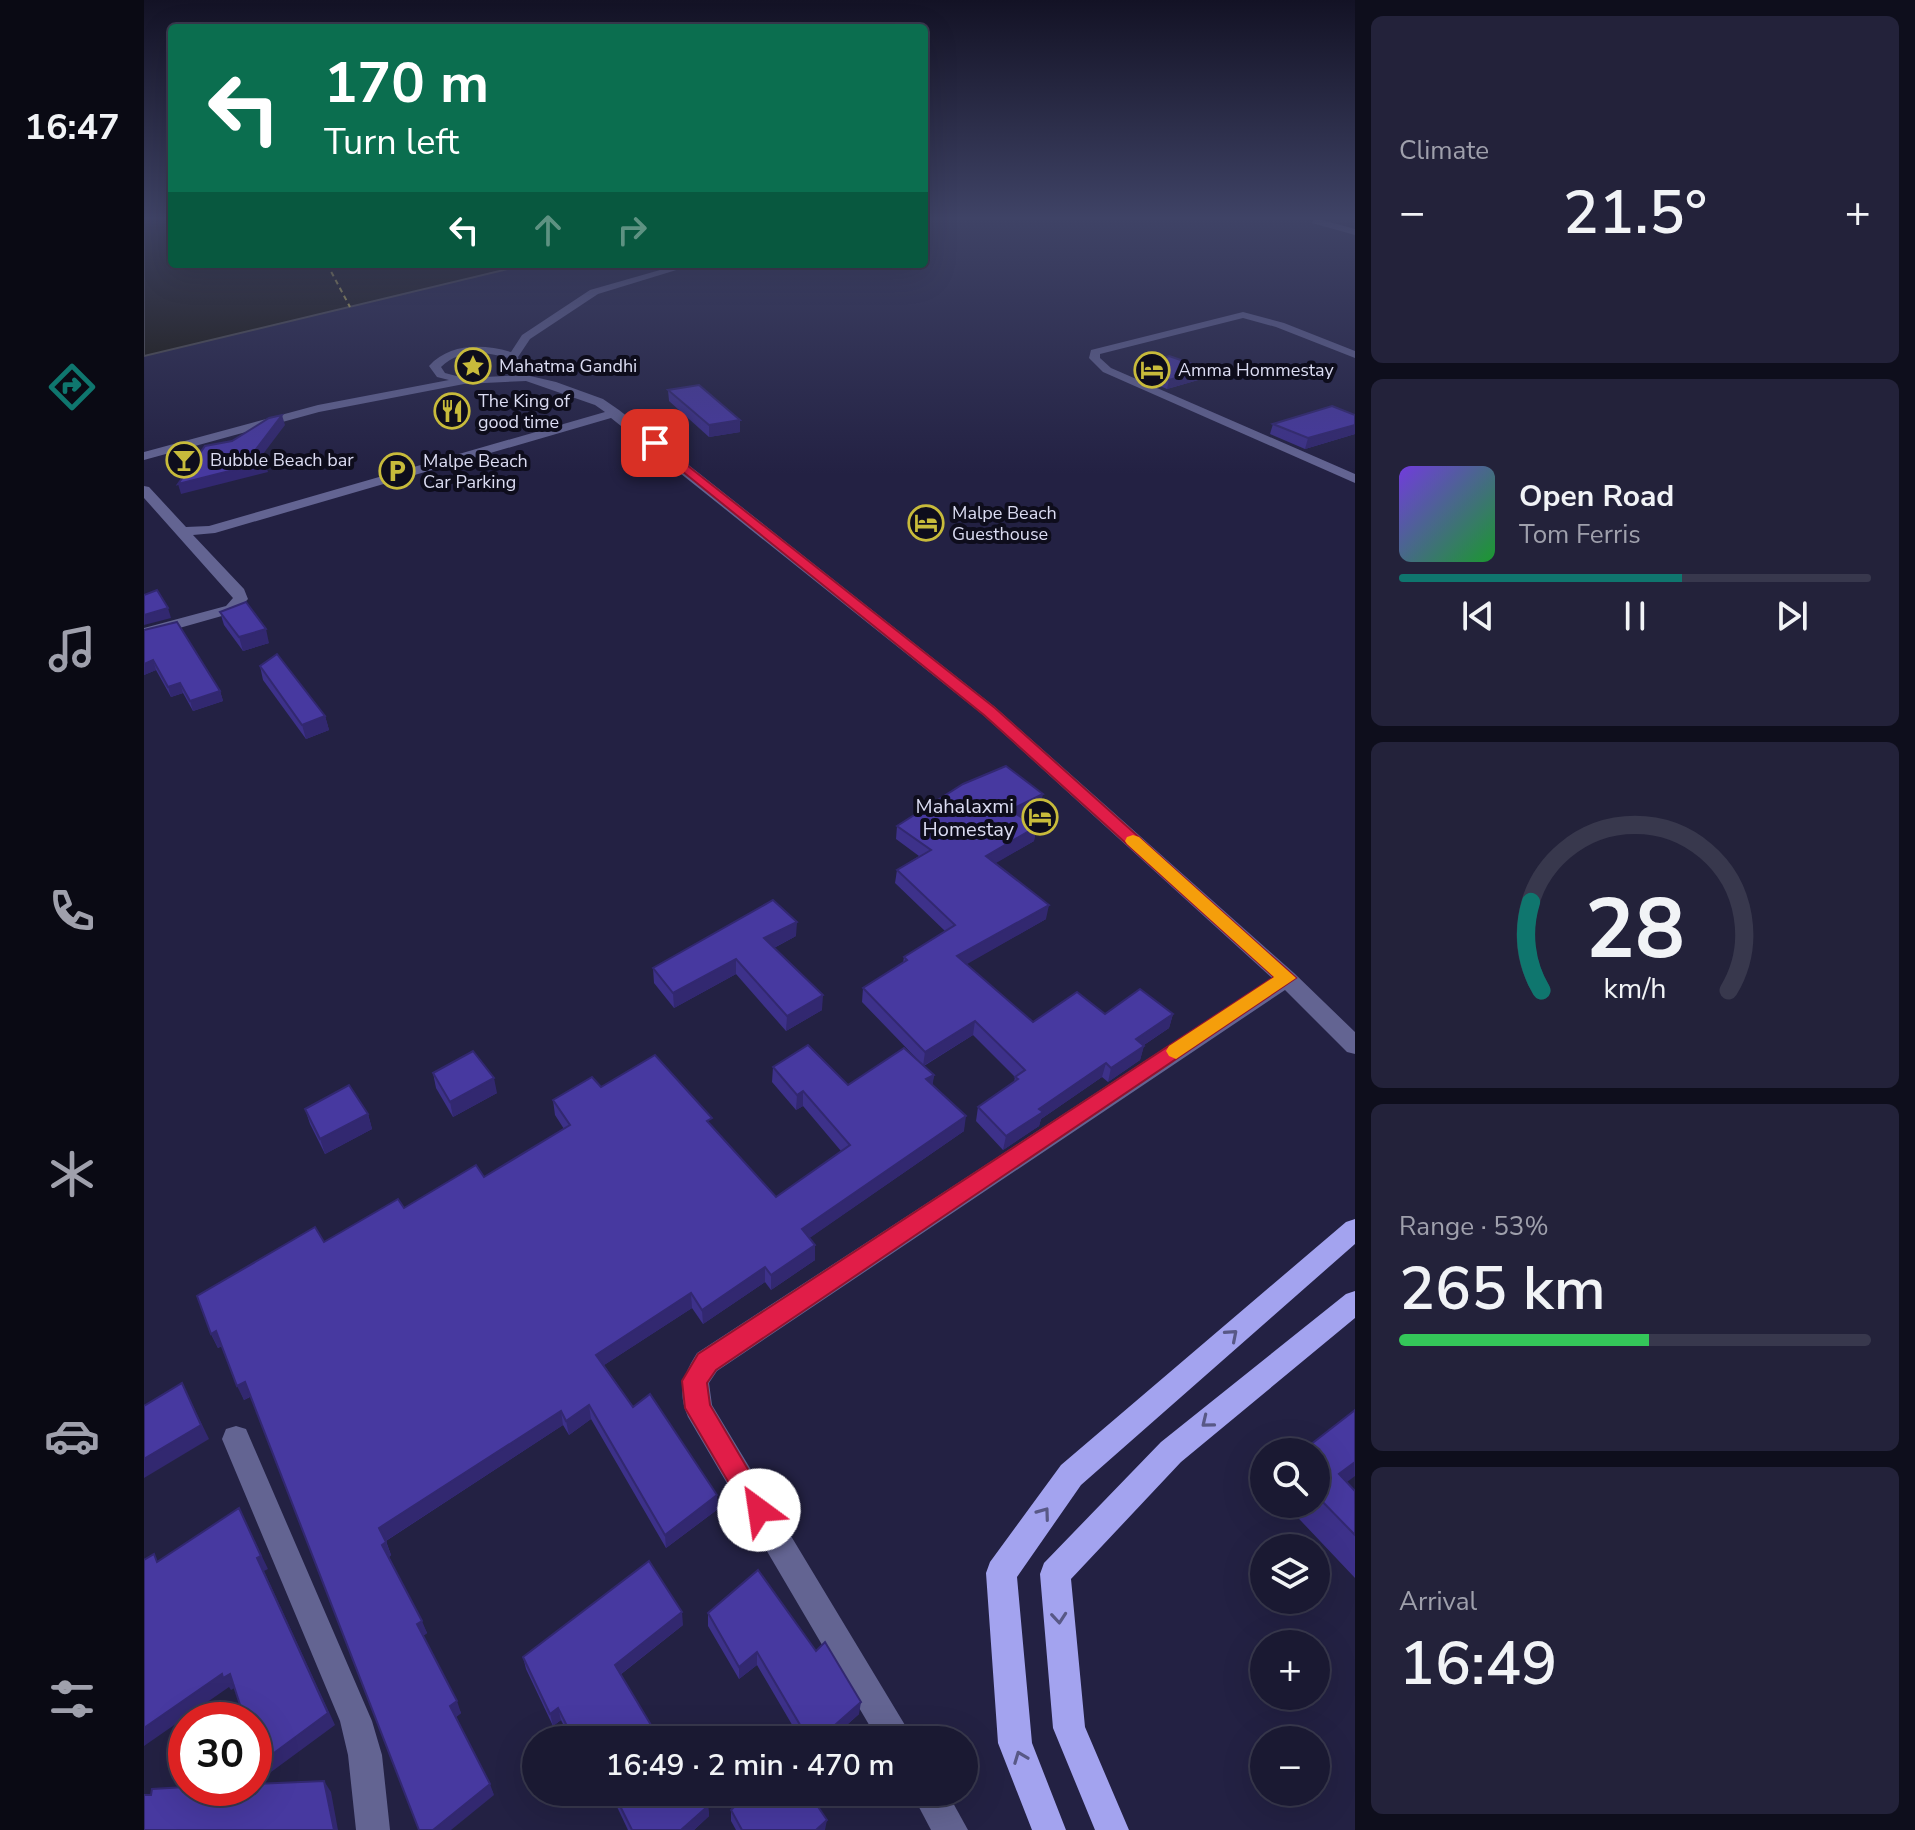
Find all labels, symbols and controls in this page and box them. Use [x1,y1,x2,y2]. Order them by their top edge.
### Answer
text: 170 m [324,45,489,122]
icon: left [192,56,296,160]
text: 16:47 [24,103,120,152]
text: Turn left [324,118,459,167]
text: Climate [1399,133,1489,168]
text: 21.5° [1563,172,1707,254]
text: − [1399,183,1425,243]
text: + [1845,183,1871,243]
icon: left [442,208,486,252]
icon: ahead [526,208,570,252]
icon: right [610,208,654,252]
place icon: Mahatma Gandhi [454,347,492,385]
hotel icon: Amma Hommestay [1133,351,1171,389]
place label: Mahatma Gandhi [499,354,637,378]
place label: Amma Hommestay [1178,358,1335,382]
icon: directions [44,359,100,415]
place label: The King of good time [478,389,571,434]
restaurant icon: The King of good time [433,392,471,430]
pin [621,409,689,477]
icon: arrive [633,421,677,465]
bar icon: Bubble Beach bar [165,441,203,479]
place label: Bubble Beach bar [210,448,354,472]
place label: Malpe Beach Car Parking [423,449,528,494]
parking icon: Malpe Beach Car Parking [378,452,416,490]
text: Open Road [1519,476,1674,517]
place label: Malpe Beach Guesthouse [952,501,1057,546]
hotel icon: Malpe Beach Guesthouse [907,504,945,542]
text: Tom Ferris [1519,517,1641,552]
icon: previous [1456,594,1500,638]
icon: pause [1613,594,1657,638]
icon: next [1770,594,1814,638]
icon: music [44,621,100,677]
place label: Mahalaxmi Homestay [916,793,1015,843]
hotel icon: Mahalaxmi Homestay [1021,798,1059,836]
text: 28 [1585,873,1685,986]
icon: phone [44,883,100,939]
text: km/h [1604,969,1666,1008]
icon: climate [44,1146,100,1202]
text: Range · 53% [1399,1209,1549,1244]
text: 265 km [1399,1248,1606,1330]
one-way arrow [1223,1330,1238,1345]
icon: car [44,1408,100,1464]
one-way arrow [1202,1412,1217,1427]
map controls [1250,1438,1330,1806]
button: search [1250,1438,1330,1518]
position arrow [717,1468,801,1552]
one-way arrow [1034,1507,1049,1522]
button: layers [1250,1534,1330,1614]
text: Arrival [1399,1584,1477,1619]
one-way arrow [1050,1612,1067,1625]
text: 16:49 [1399,1623,1557,1705]
button: + [1250,1630,1330,1710]
icon: filters [44,1671,100,1727]
speed limit sign: 30 [168,1702,272,1806]
button: − [1250,1726,1330,1806]
text: 16:49 · 2 min · 470 m [605,1745,895,1786]
one-way arrow [1013,1751,1030,1765]

